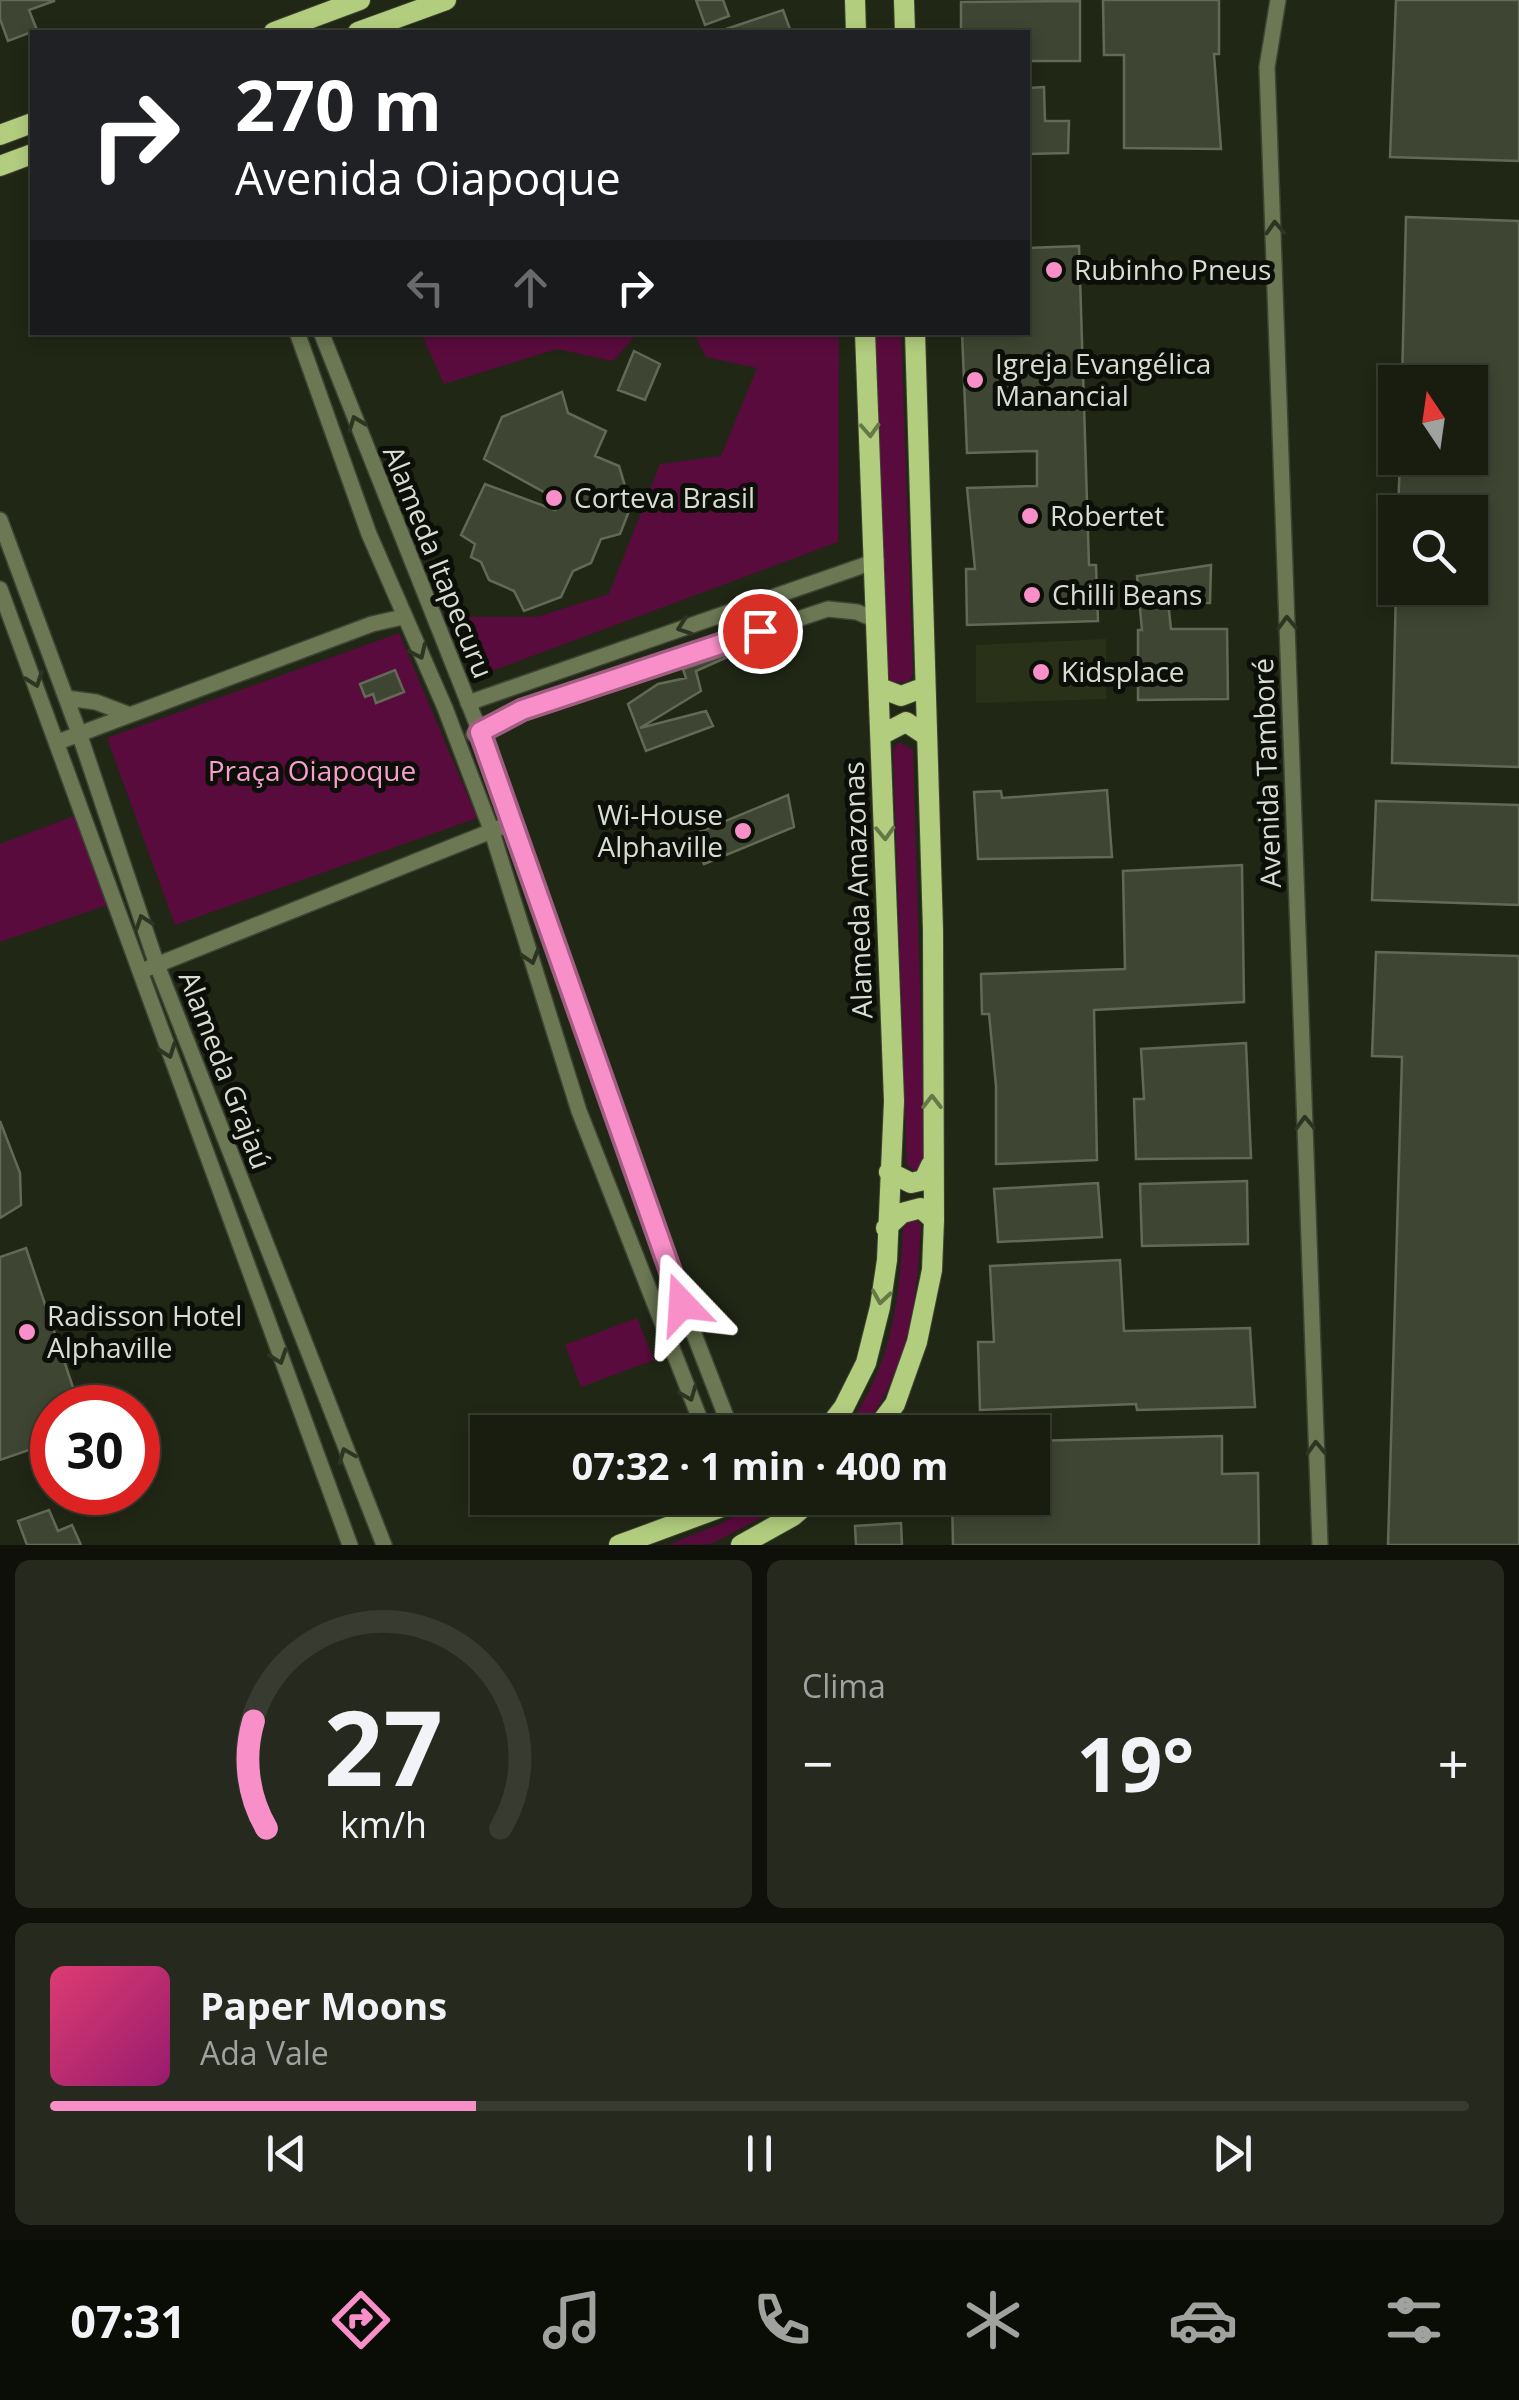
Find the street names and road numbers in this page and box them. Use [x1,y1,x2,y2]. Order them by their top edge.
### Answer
street label: Alameda Itapecuru [375,440,503,683]
street label: Avenida Tamboré [1243,658,1289,888]
street label: Alameda Amazonas [834,761,880,1019]
street label: Alameda Grajaú [171,965,281,1174]

